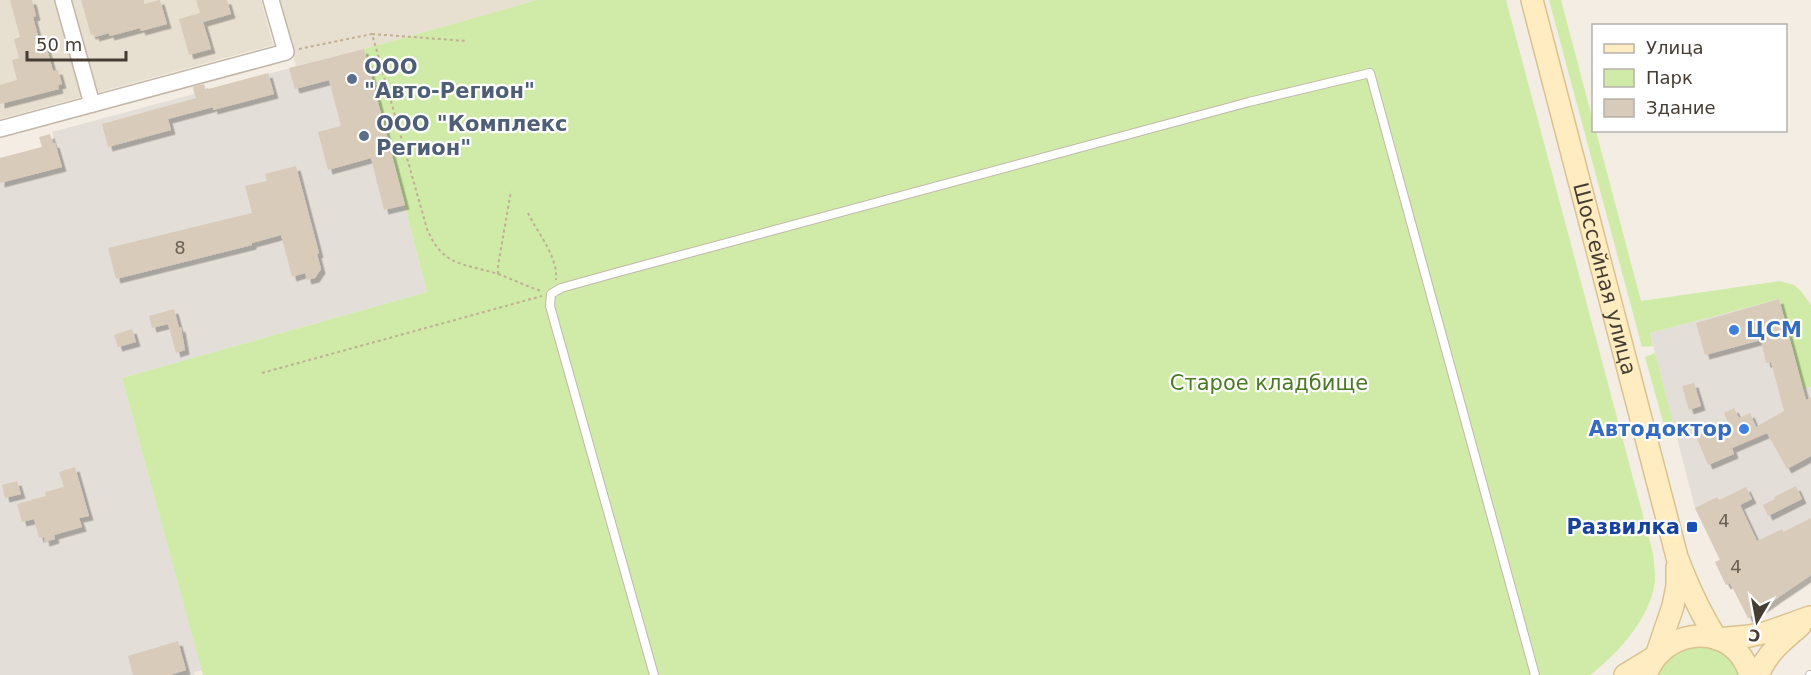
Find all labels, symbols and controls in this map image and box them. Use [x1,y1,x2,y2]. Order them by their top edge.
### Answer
scale bar [27,24,126,62]
legend [1592,24,1787,132]
text: 50 m [36,34,82,55]
text: Улица [1646,37,1703,58]
place label: ООО "Авто-Регион" [364,55,535,103]
text: Парк [1646,67,1693,88]
marker: ООО "Авто-Регион" [345,72,359,86]
text: Здание [1646,97,1716,118]
place label: ООО "Комплекс Регион" [376,112,567,160]
marker: ООО "Комплекс Регион" [357,129,371,143]
street label: Шоссейная улица [1568,180,1641,377]
house number: 8 [174,237,186,258]
place label: ЦСМ [1746,318,1802,342]
marker: ЦСМ [1727,323,1741,337]
park label: Старое кладбище [1170,371,1368,395]
place label: Автодоктор [1589,417,1732,441]
marker: Автодоктор [1737,422,1751,436]
house number: 4 [1718,510,1730,531]
place label: Развилка [1566,515,1680,539]
marker: Развилка [1685,520,1699,534]
house number: 4 [1730,556,1742,577]
north arrow [1727,591,1787,651]
text: С [1747,625,1762,646]

